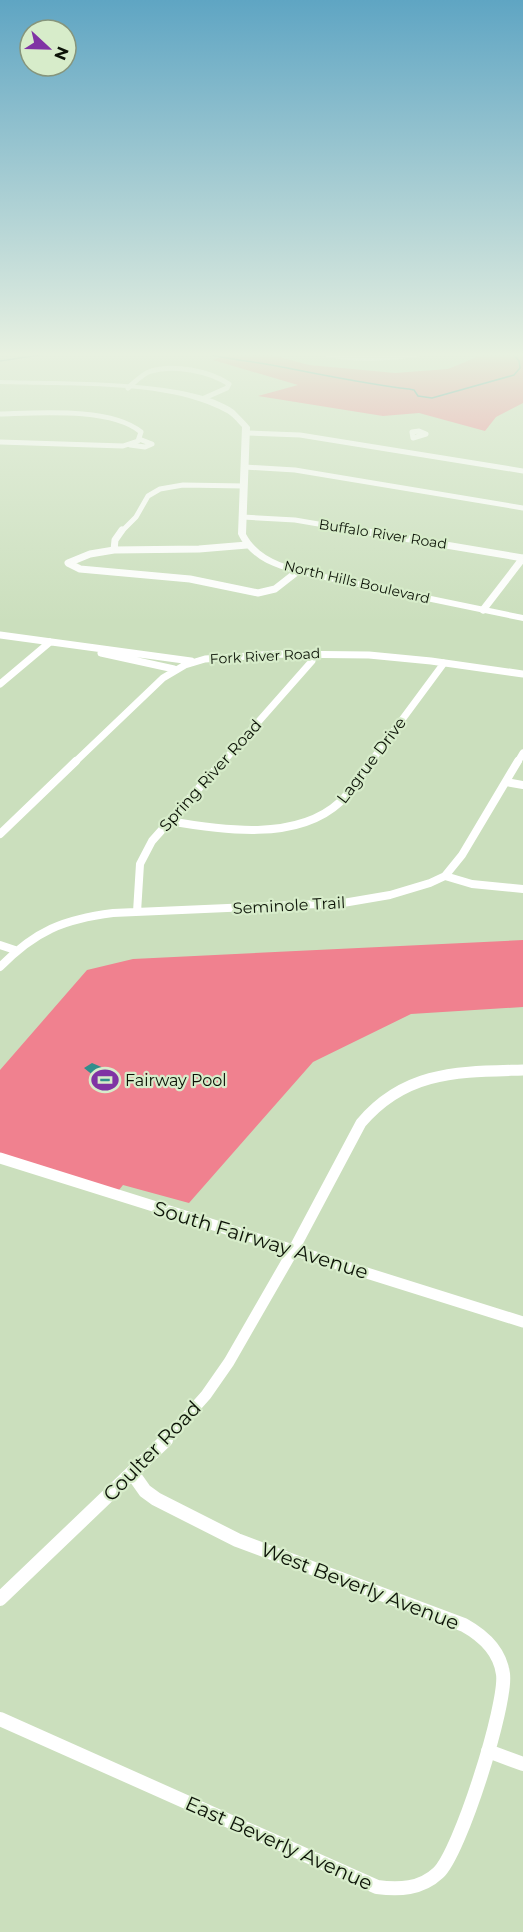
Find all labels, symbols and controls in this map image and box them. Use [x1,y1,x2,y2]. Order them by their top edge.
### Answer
north arrow [18,18,78,78]
text: N [50,44,73,63]
street label: Buffalo River Road [318,515,448,553]
street label: North Hills Boulevard [282,556,432,608]
street label: Fork River Road [209,644,321,668]
street label: Lagrue Drive [333,714,410,807]
street label: Spring River Road [155,716,265,835]
street label: Seminole Trail [232,893,346,918]
sports icon: Fairway Pool [90,1065,120,1095]
place label: Fairway Pool [125,1071,227,1090]
street label: South Fairway Avenue [151,1196,371,1284]
street label: Coulter Road [98,1396,206,1506]
street label: West Beverly Avenue [257,1537,463,1635]
street label: East Beverly Avenue [182,1791,376,1895]

